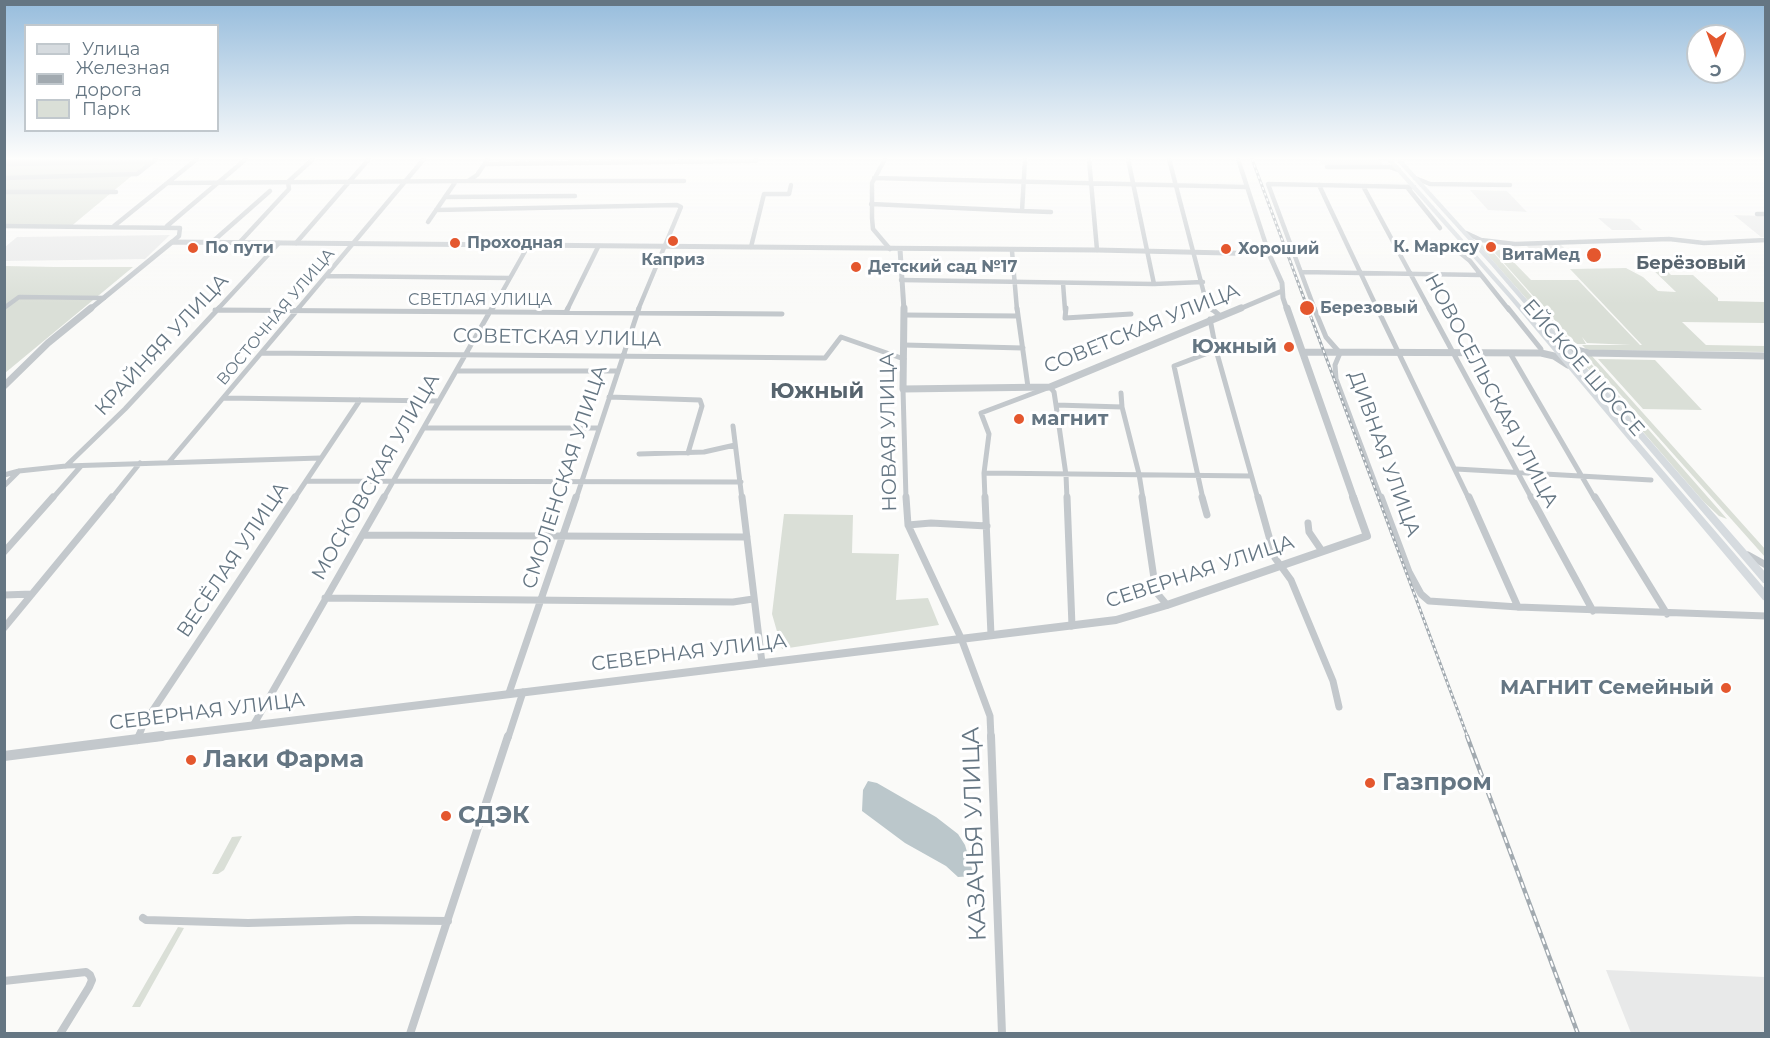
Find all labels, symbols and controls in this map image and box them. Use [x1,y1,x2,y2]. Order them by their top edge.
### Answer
legend [24,24,219,132]
north arrow [1686,24,1746,84]
text: Улица [82,38,140,60]
text: Железная дорога [76,57,170,101]
text: С [1710,61,1722,80]
text: Парк [82,98,130,120]
place label: Проходная [467,233,563,253]
marker: Каприз [666,234,680,248]
marker: Проходная [448,236,462,250]
place label: К. Марксу [1393,237,1479,257]
place label: По пути [205,238,274,258]
place label: Хороший [1238,239,1319,259]
marker: К. Марксу [1484,240,1498,254]
marker: По пути [186,241,200,255]
marker: Хороший [1219,242,1233,256]
street label: ВОСТОЧНАЯ УЛИЦА [213,245,339,389]
place label: ВитаMед [1502,245,1580,265]
marker: ВитаMед [1585,246,1603,264]
place label: Каприз [641,250,705,270]
district label: Берёзовый [1636,253,1746,275]
place label: Детский сад №17 [868,257,1017,277]
marker: Детский сад №17 [849,260,863,274]
street label: КРАЙНЯЯ УЛИЦА [90,269,234,421]
street label: НОВОСЕЛЬСКАЯ УЛИЦА [1419,270,1563,512]
street label: СОВЕТСКАЯ УЛИЦА [1041,279,1243,379]
street label: СВЕТЛАЯ УЛИЦА [408,290,552,310]
street label: ЕЙСКОЕ ШОССЕ [1517,295,1649,441]
place label: Березовый [1320,298,1418,318]
marker: Березовый [1298,299,1316,317]
street label: СОВЕТСКАЯ УЛИЦА [452,324,662,352]
place label: Южный [1192,335,1277,359]
marker: Южный [1282,340,1296,354]
street label: НОВАЯ УЛИЦА [876,352,902,512]
street label: СМОЛЕНСКАЯ УЛИЦА [517,362,613,592]
street label: ДИВНАЯ УЛИЦА [1343,368,1425,540]
street label: МОСКОВСКАЯ УЛИЦА [307,369,445,585]
district label: Южный [770,379,864,405]
place label: магнит [1031,407,1108,431]
marker: магнит [1012,412,1026,426]
street label: ВЕСЁЛАЯ УЛИЦА [172,478,294,642]
street label: СЕВЕРНАЯ УЛИЦА [1103,530,1297,614]
street label: СЕВЕРНАЯ УЛИЦА [590,629,788,677]
place label: МАГНИТ Семейный [1500,676,1714,700]
marker: МАГНИТ Семейный [1719,681,1733,695]
street label: СЕВЕРНАЯ УЛИЦА [108,688,306,736]
street label: КАЗАЧЬЯ УЛИЦА [957,726,993,942]
place label: Лаки Фарма [203,746,364,774]
marker: Лаки Фарма [184,753,198,767]
place label: Газпром [1382,769,1492,797]
marker: Газпром [1363,776,1377,790]
place label: СДЭК [458,802,530,830]
marker: СДЭК [439,809,453,823]

